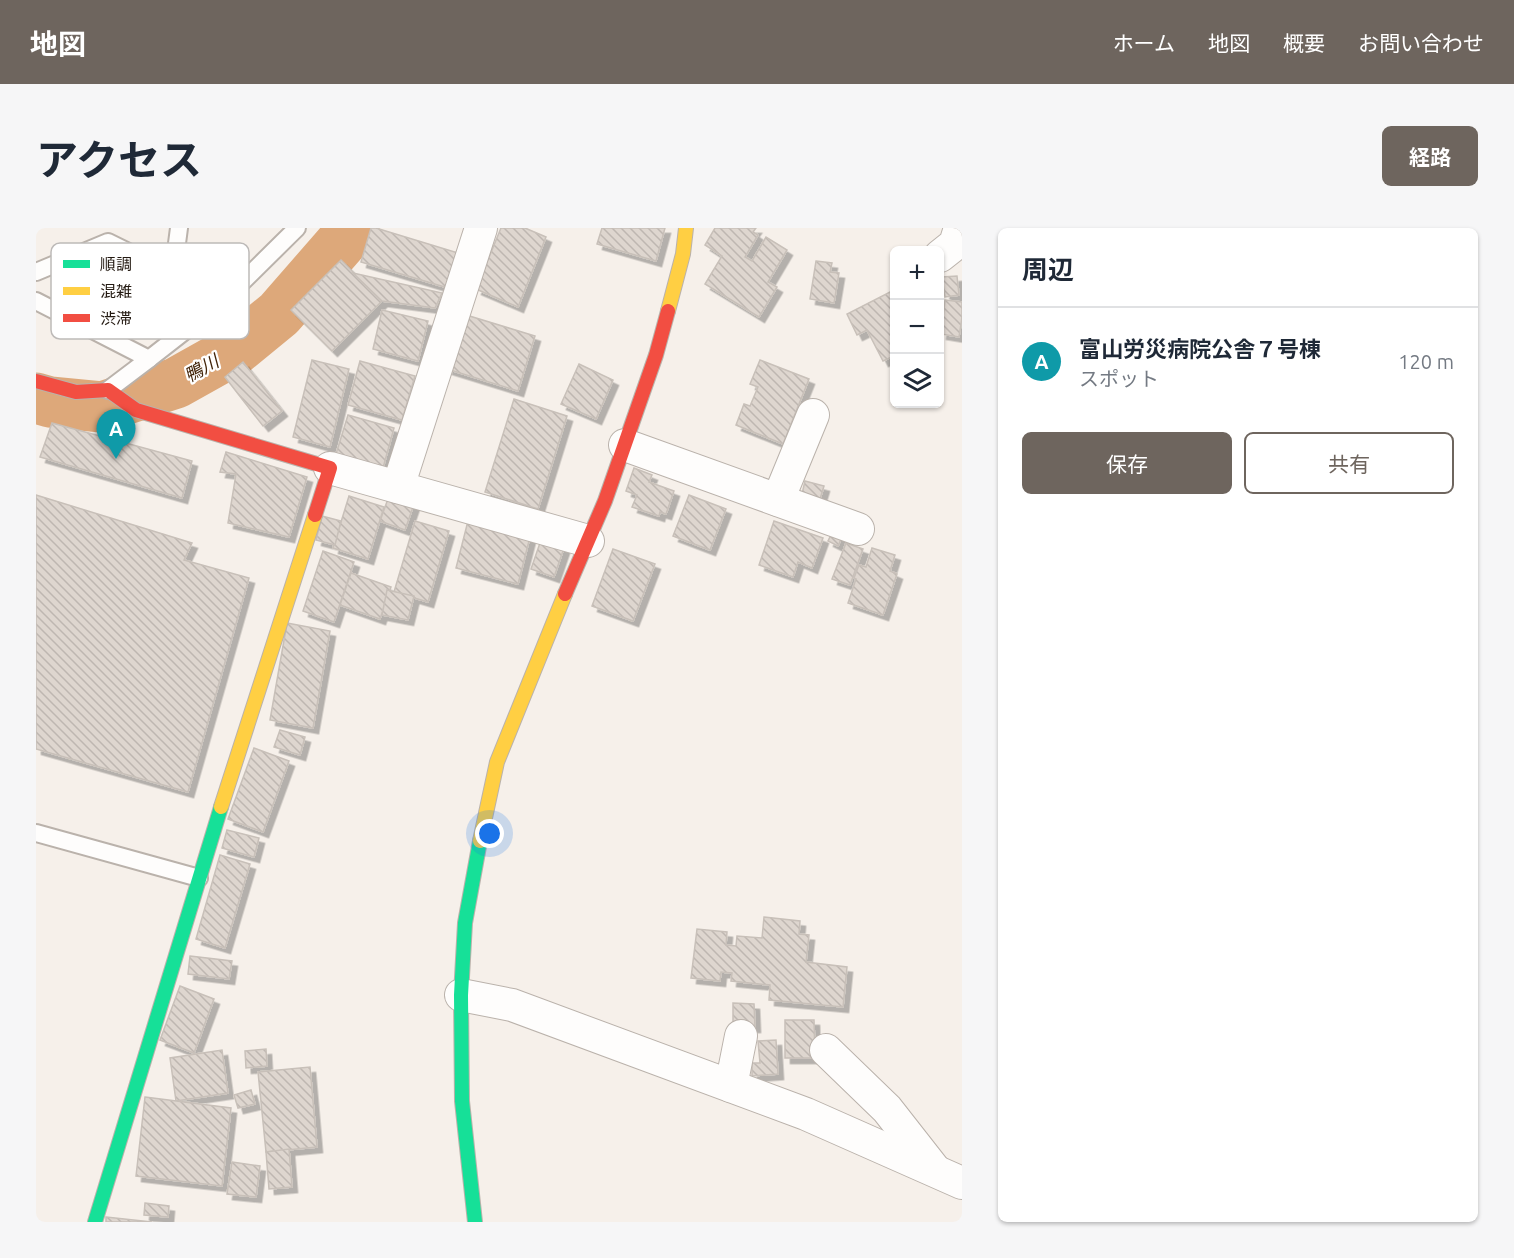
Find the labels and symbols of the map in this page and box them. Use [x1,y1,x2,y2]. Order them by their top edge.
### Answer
legend [51,243,249,339]
text: 順調 [100,255,132,273]
text: 混雑 [100,282,132,300]
text: 渋滞 [100,309,132,327]
water label: 鴨川 [180,350,223,385]
pin: A [96,410,136,459]
your location [475,819,504,848]

